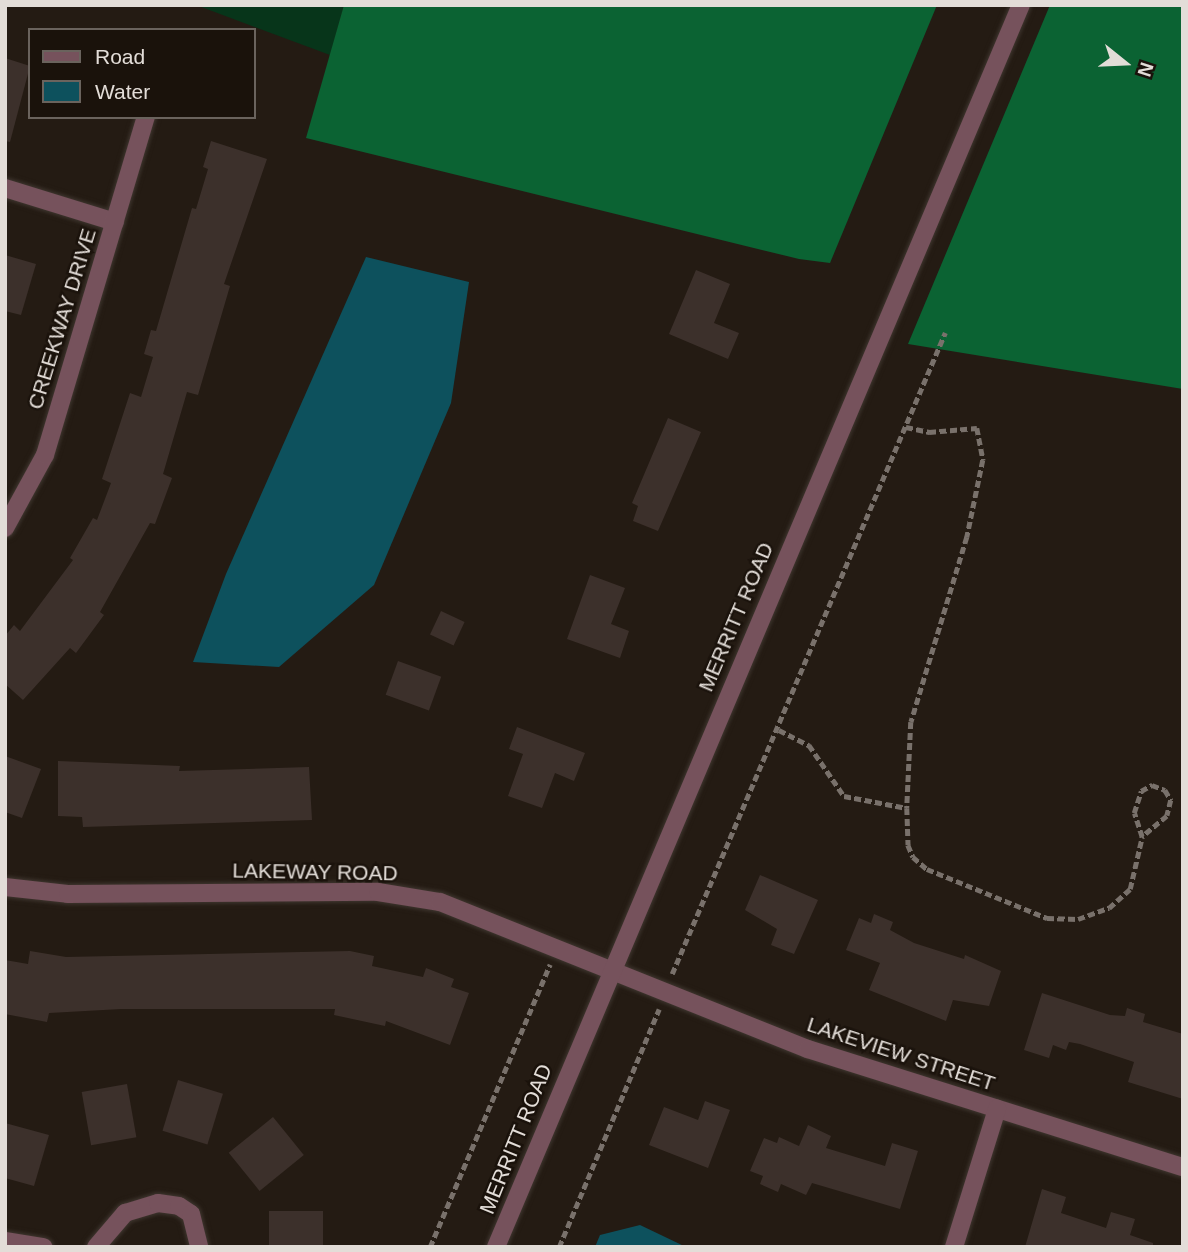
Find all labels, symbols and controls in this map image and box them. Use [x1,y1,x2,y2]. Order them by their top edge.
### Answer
legend [28,28,256,119]
north arrow [1090,28,1160,98]
text: Road [95,45,145,68]
text: N [1133,60,1158,79]
text: Water [95,80,150,103]
street label: CREEKWAY DRIVE [22,225,102,413]
street label: MERRITT ROAD [693,539,779,695]
street label: LAKEWAY ROAD [232,858,398,886]
street label: LAKEVIEW STREET [804,1012,998,1096]
street label: MERRITT ROAD [474,1060,558,1218]

